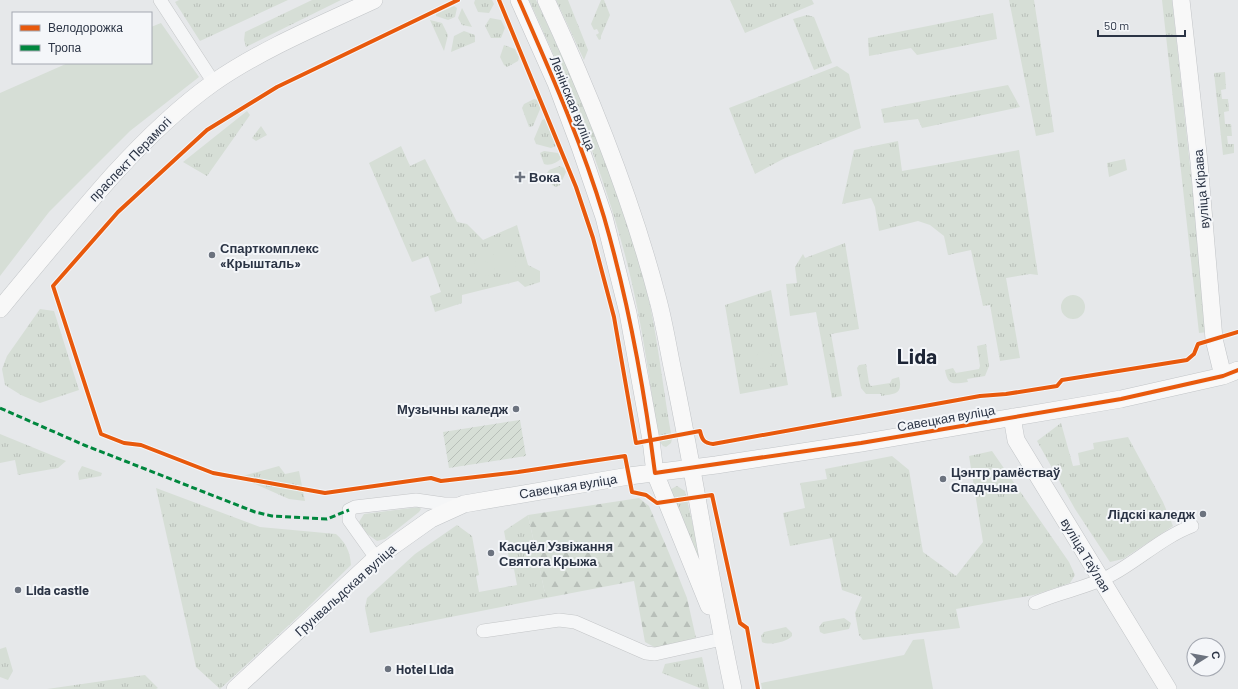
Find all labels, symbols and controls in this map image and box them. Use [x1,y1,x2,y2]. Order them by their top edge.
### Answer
legend [12,12,152,64]
scale bar [1098,12,1185,38]
text: 50 m [1104,18,1129,32]
text: Велодорожка [48,20,123,35]
text: Тропа [48,40,82,55]
street label: Ленінская вуліца [547,53,599,153]
street label: праспект Перамогі [86,113,175,205]
street label: вуліца Кірава [1189,148,1212,229]
place label: Вока [529,169,561,185]
marker: Вока [514,171,526,183]
place label: Спарткомплекс «Крышталь» [220,240,319,271]
marker: Спарткомплекс «Крышталь» [207,250,217,260]
district label: Lida [897,343,937,368]
place label: Музычны каледж [397,401,509,417]
street label: Савецкая вуліца [896,401,997,434]
marker: Музычны каледж [511,404,521,414]
place label: Цэнтр рамёстваў Спадчына [951,464,1061,495]
street label: Савецкая вуліца [518,470,619,502]
marker: Цэнтр рамёстваў Спадчына [938,474,948,484]
place label: Лідскі каледж [1108,506,1196,522]
marker: Лідскі каледж [1198,509,1208,519]
street label: вуліца Таўлая [1058,515,1114,595]
place label: Касцёл Узвіжання Святога Крыжа [499,538,613,569]
street label: Грунвальдская вуліца [291,540,399,640]
marker: Касцёл Узвіжання Святога Крыжа [486,548,496,558]
place label: Lida castle [26,582,89,598]
marker: Lida castle [13,585,23,595]
north arrow [1186,637,1226,677]
text: С [1209,650,1223,660]
place label: Hotel Lida [396,661,454,677]
marker: Hotel Lida [383,664,393,674]

